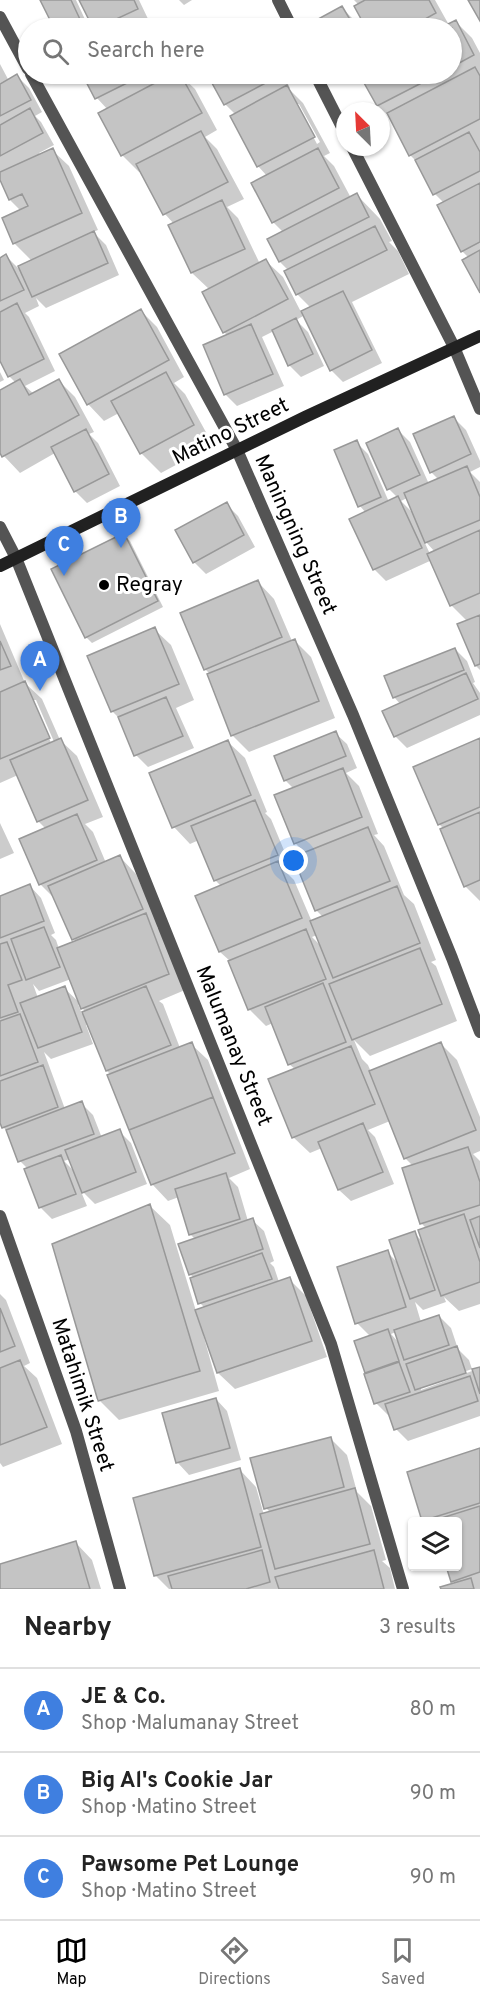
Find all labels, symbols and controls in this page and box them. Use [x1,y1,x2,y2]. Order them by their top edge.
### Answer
search box [18,18,462,84]
icon: search [39,35,72,68]
text: Search here [87,38,205,65]
north arrow [336,102,390,156]
street label: Matino Street [168,392,294,472]
street label: Maningning Street [248,451,342,619]
pin: B [102,498,140,548]
pin: C [44,526,84,576]
place label: Regray [116,572,183,599]
marker: Regray [97,578,111,592]
pin: A [20,642,60,691]
your location [279,846,308,875]
street label: Malumanay Street [188,962,278,1130]
street label: Matahimik Street [44,1315,120,1475]
map controls [408,1517,462,1571]
button: layers [408,1517,462,1571]
text: Nearby [24,1612,112,1645]
text: 3 results [379,1615,456,1641]
text: JE & Co. [81,1684,165,1711]
text: A [36,1697,51,1723]
text: 80 m [410,1697,456,1723]
text: Shop · Malumanay Street [81,1711,299,1737]
text: Big Al's Cookie Jar [81,1768,273,1795]
text: B [37,1781,50,1807]
text: 90 m [410,1781,456,1807]
text: Shop · Matino Street [81,1795,257,1821]
text: Pawsome Pet Lounge [81,1852,299,1879]
text: C [37,1865,50,1891]
text: 90 m [410,1865,456,1891]
text: Shop · Matino Street [81,1879,257,1905]
tab: Map [55,1934,88,1990]
tab: Directions [198,1934,271,1990]
tab: Saved [381,1934,425,1990]

